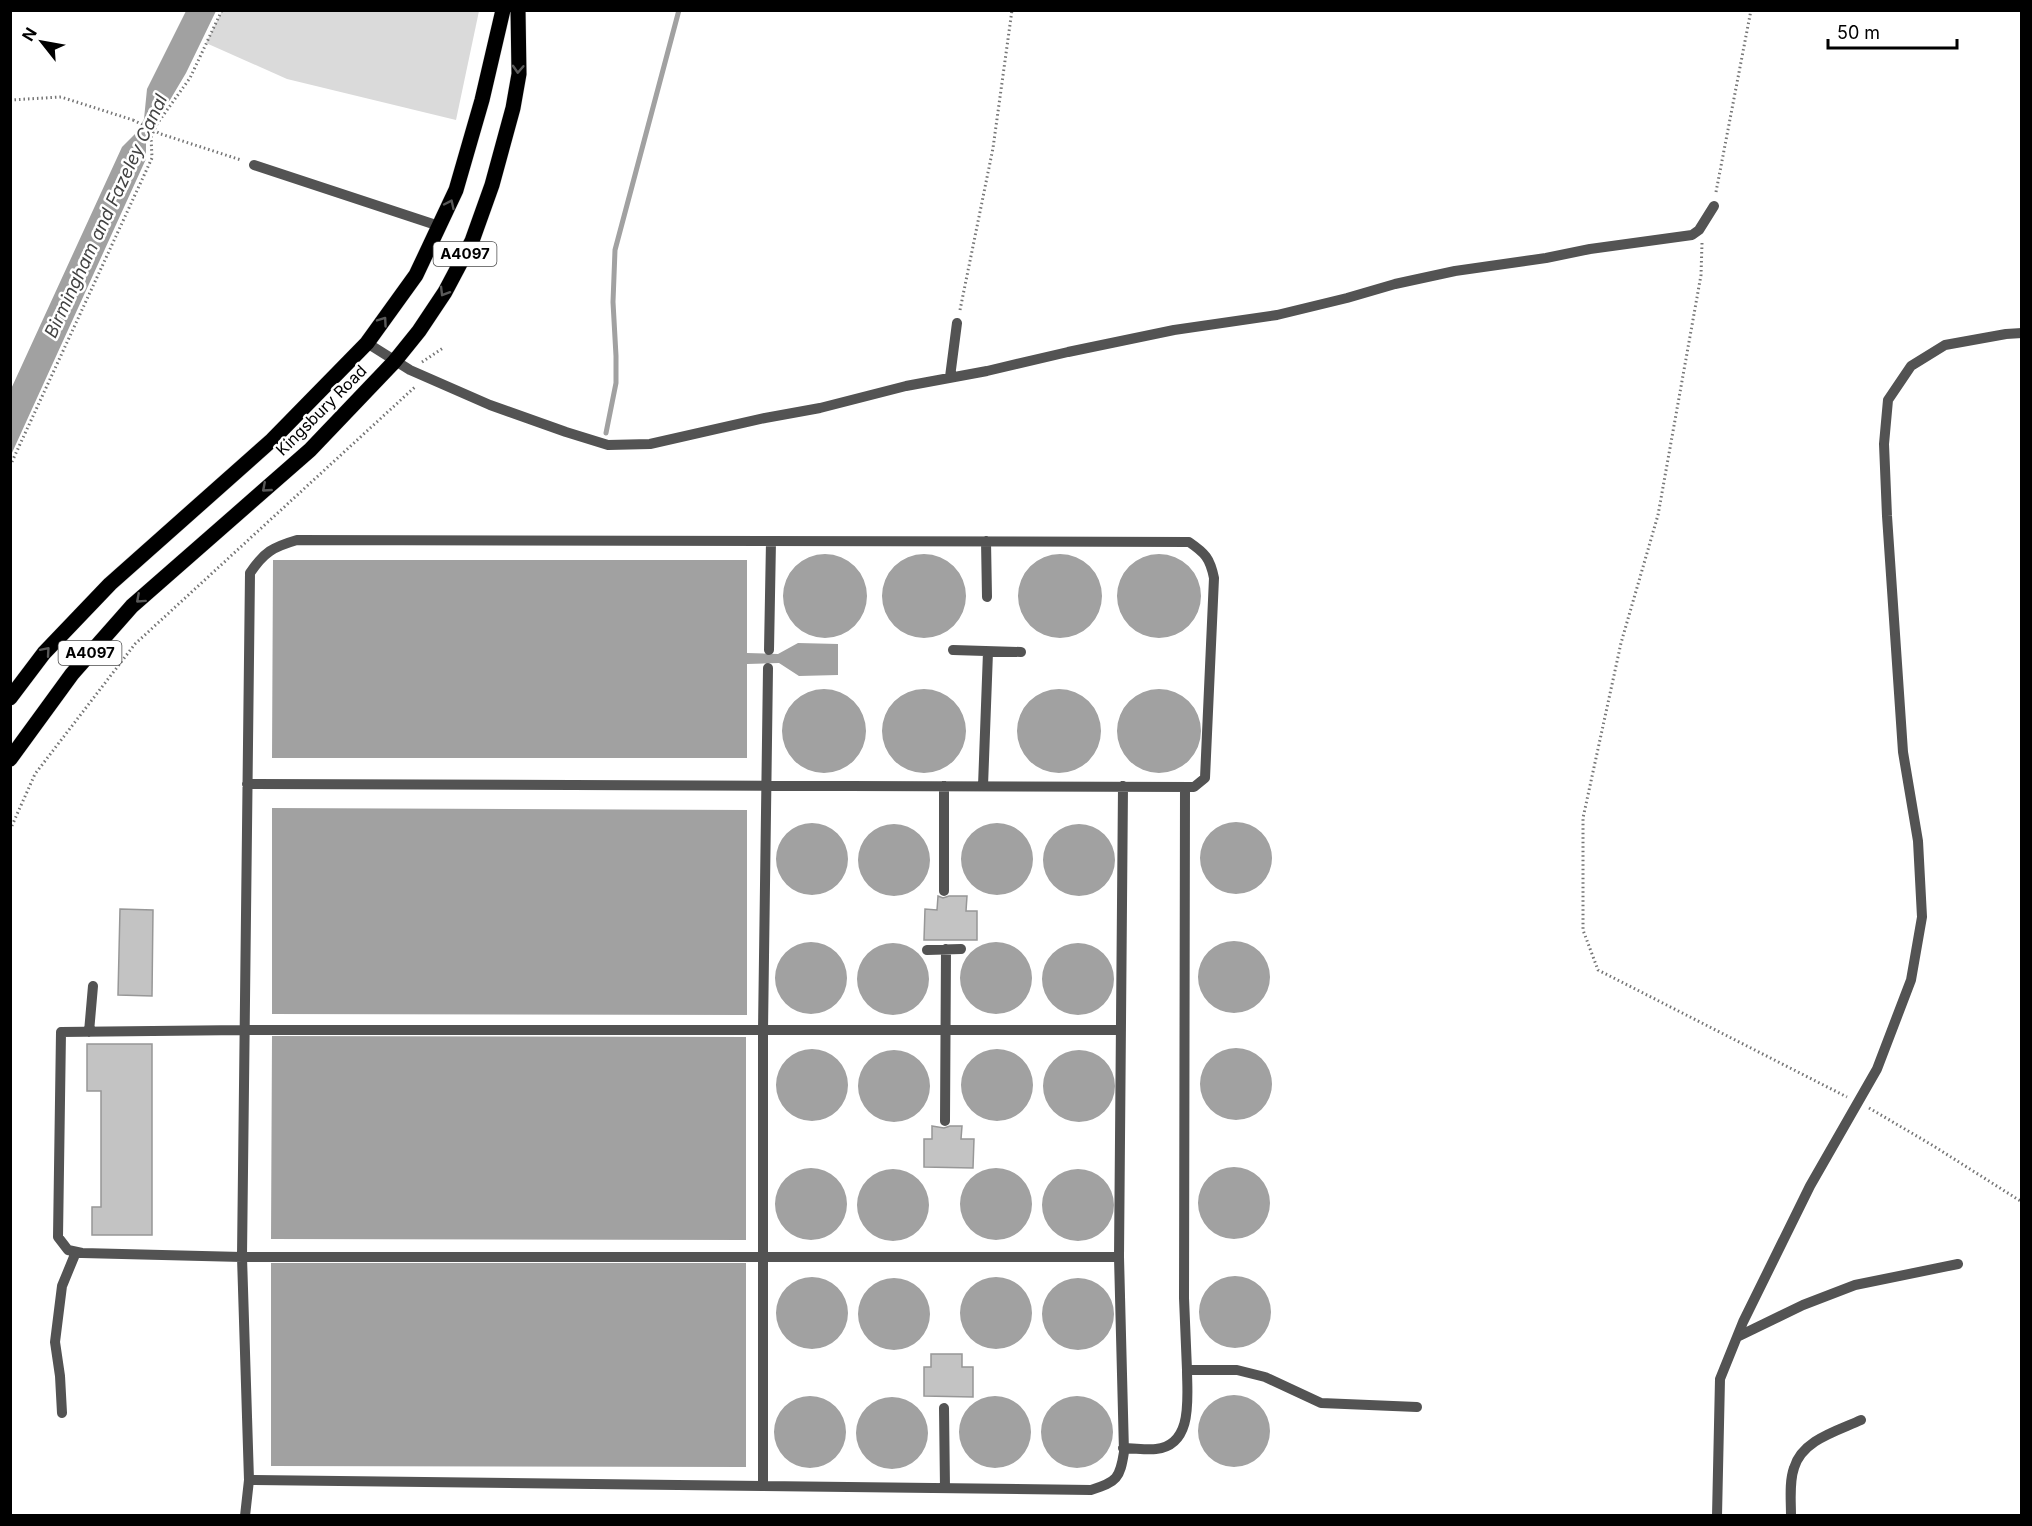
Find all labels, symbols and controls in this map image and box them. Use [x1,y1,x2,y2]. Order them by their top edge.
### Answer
north arrow [12,12,72,72]
scale bar [1828,12,1957,50]
text: 50 m [1837,22,1880,43]
text: N [17,24,41,45]
one-way arrow [512,64,525,73]
water label: Birmingham and Fazeley Canal [40,90,172,341]
one-way arrow [442,199,454,210]
road number: A4097 [434,242,496,266]
one-way arrow [440,286,452,296]
one-way arrow [376,317,387,328]
street label: Kingsbury Road [271,360,371,460]
one-way arrow [262,481,273,492]
one-way arrow [136,592,147,603]
road number: A4097 [58,641,122,665]
one-way arrow [39,648,50,658]

